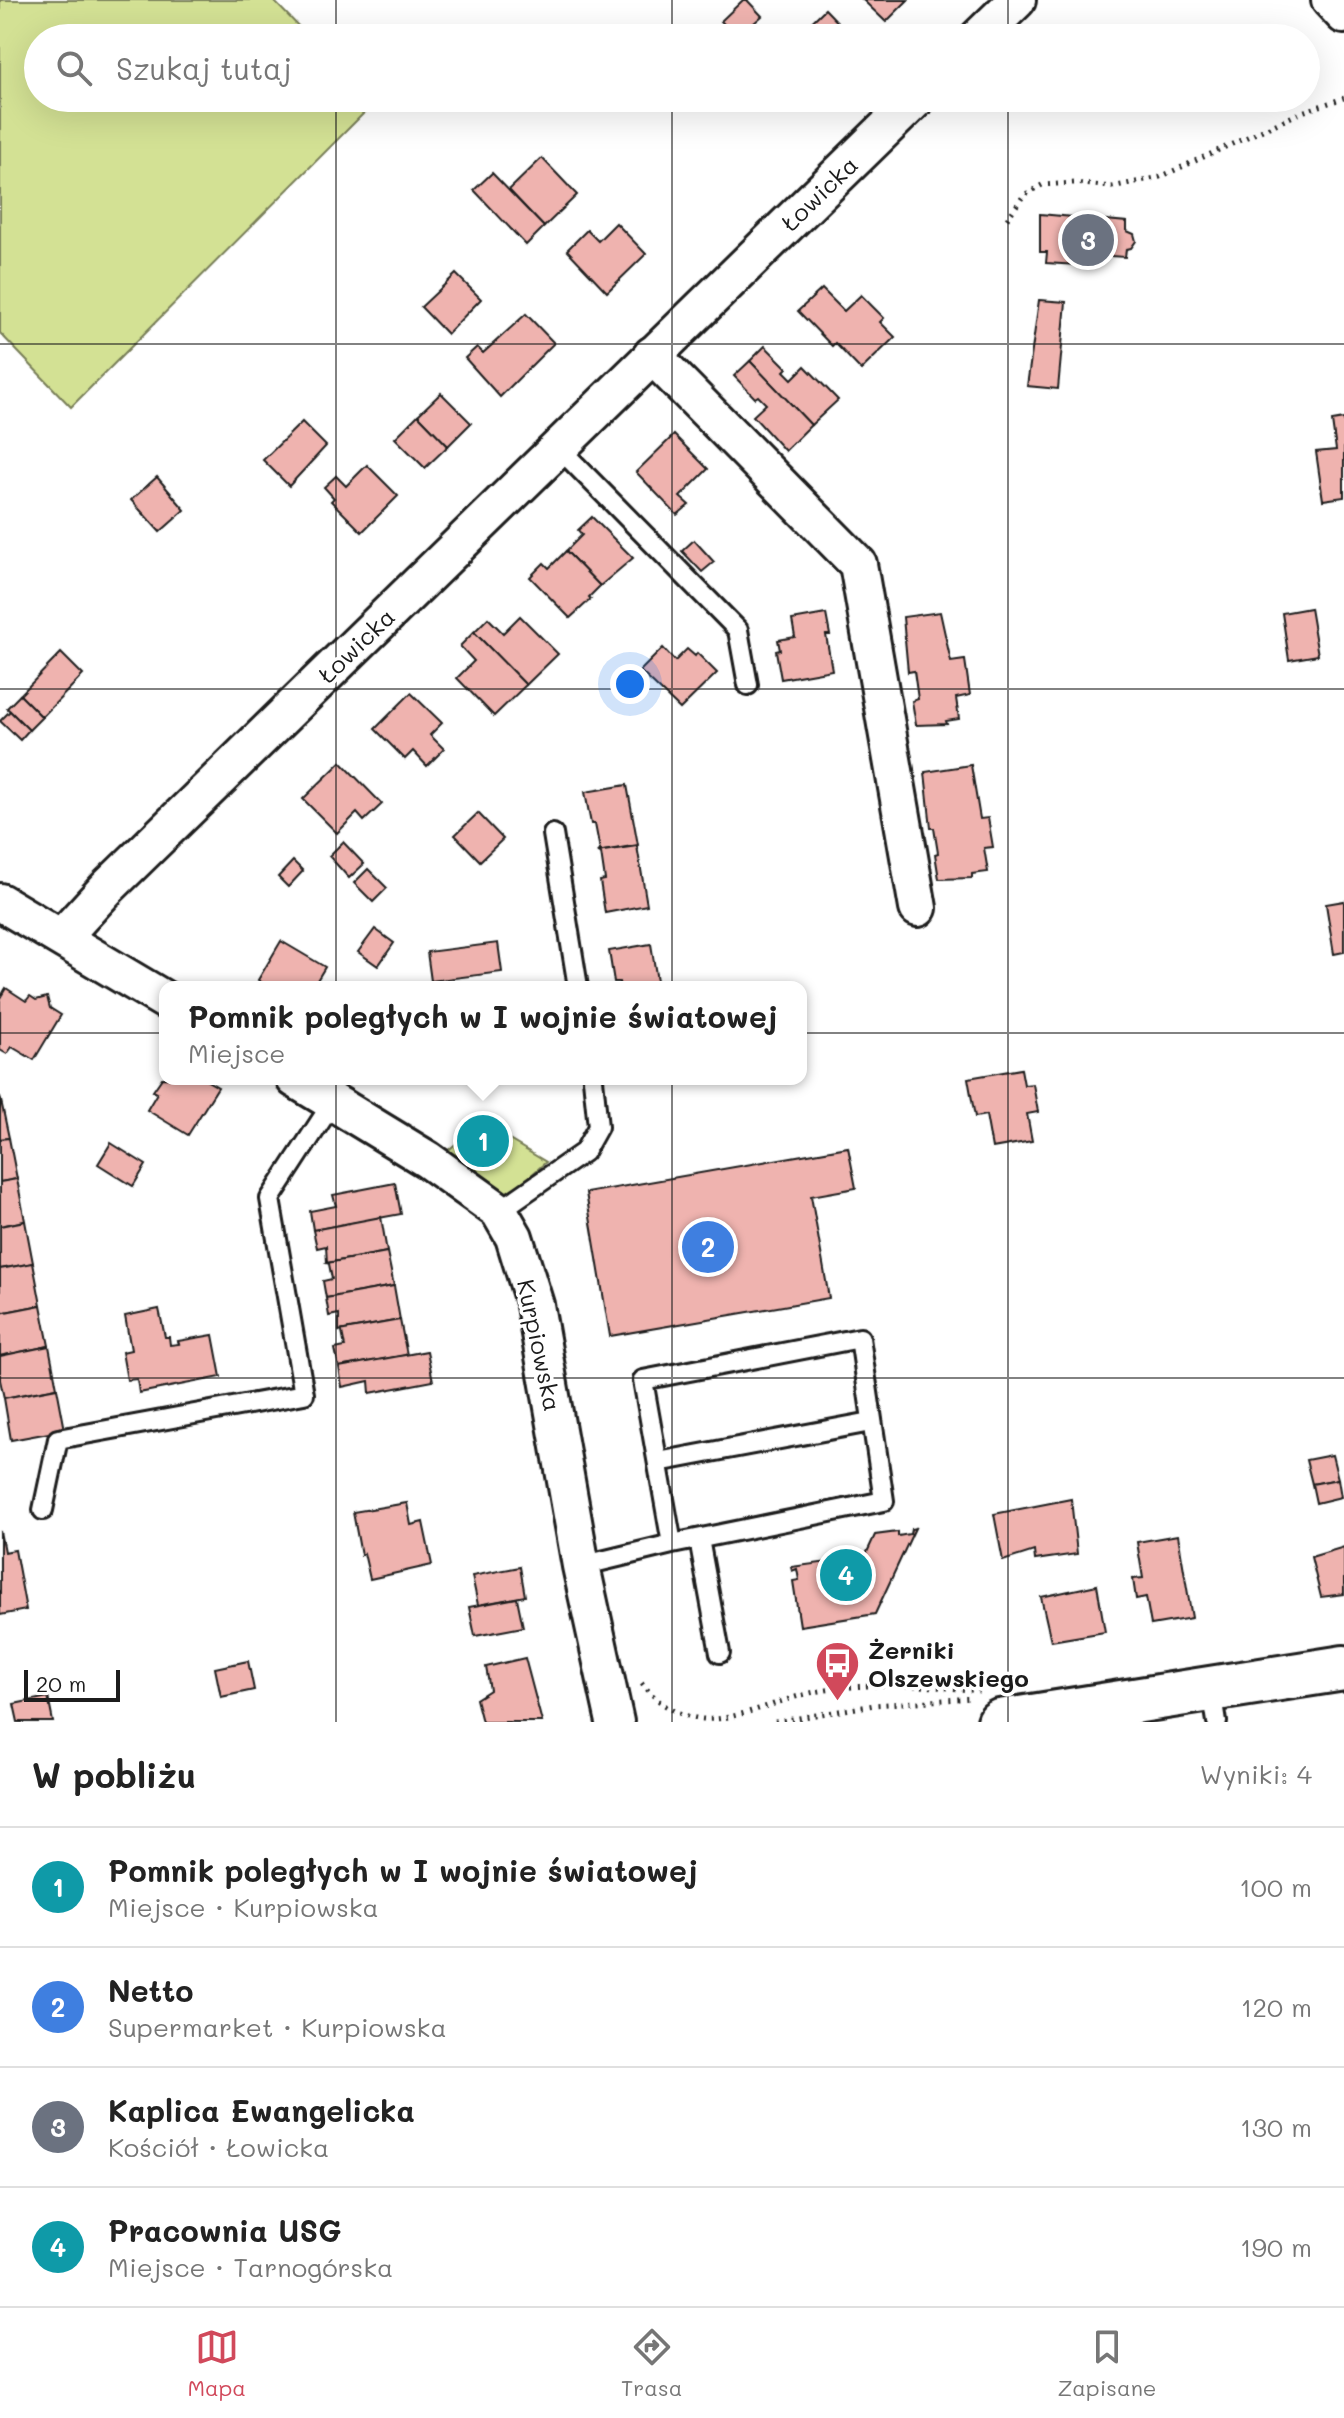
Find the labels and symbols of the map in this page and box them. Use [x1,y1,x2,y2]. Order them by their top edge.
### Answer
street label: Łowicka [774,149,864,237]
pin: 3 [1062,210,1114,270]
street label: Łowicka [311,601,401,689]
your location [610,664,650,704]
pin: 1 [457,1111,509,1171]
pin: 2 [682,1217,734,1277]
street label: Kurpiowska [511,1276,569,1414]
pin: 4 [820,1545,872,1605]
place label: Żerniki Olszewskiego [868,1634,1029,1693]
bus stop icon: Żerniki Olszewskiego [813,1639,861,1702]
scale bar [24,1666,120,1702]

